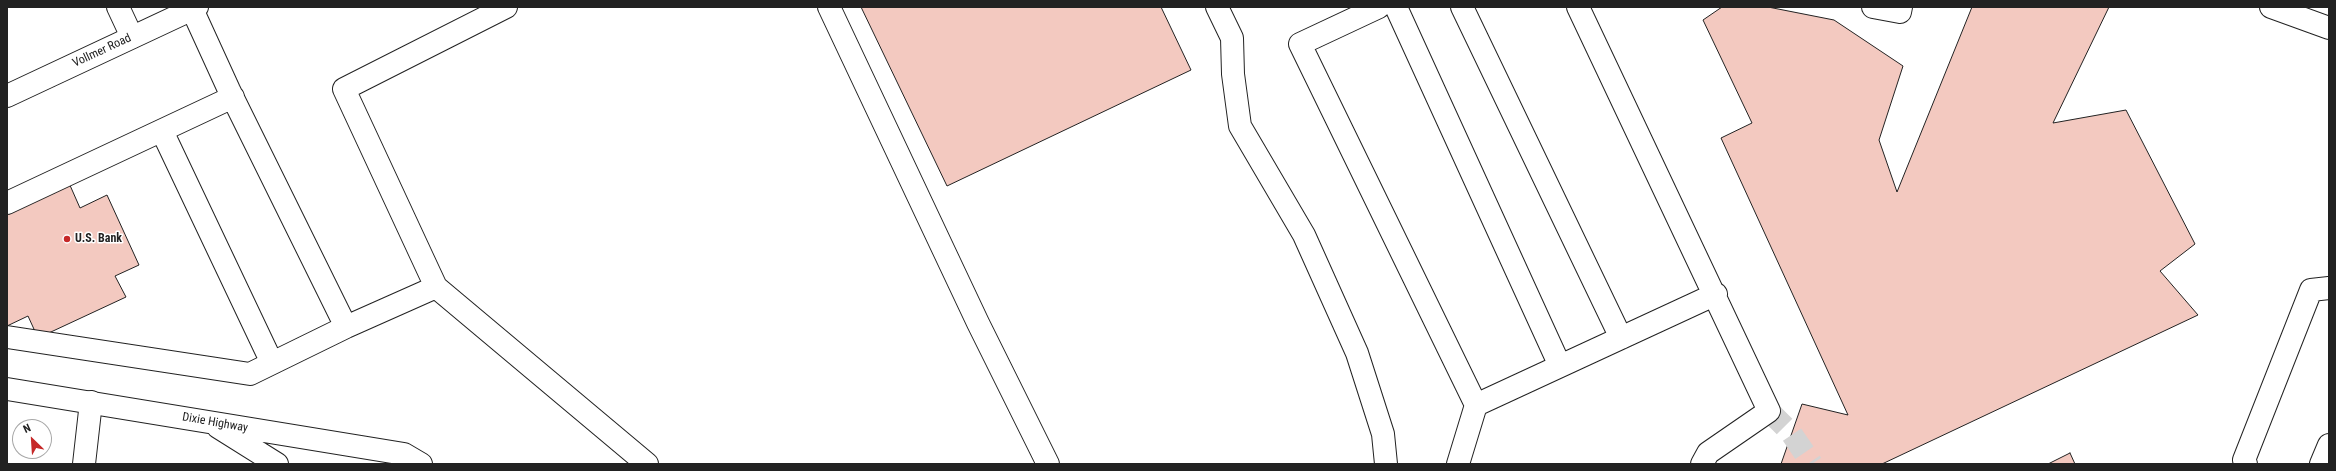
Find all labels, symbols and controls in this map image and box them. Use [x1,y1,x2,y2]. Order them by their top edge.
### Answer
street label: Vollmer Road [70,31,134,71]
place label: U.S. Bank [75,232,122,246]
marker: U.S. Bank [62,234,72,244]
street label: Dixie Highway [181,410,249,436]
north arrow [12,419,52,459]
text: N [21,421,33,436]

